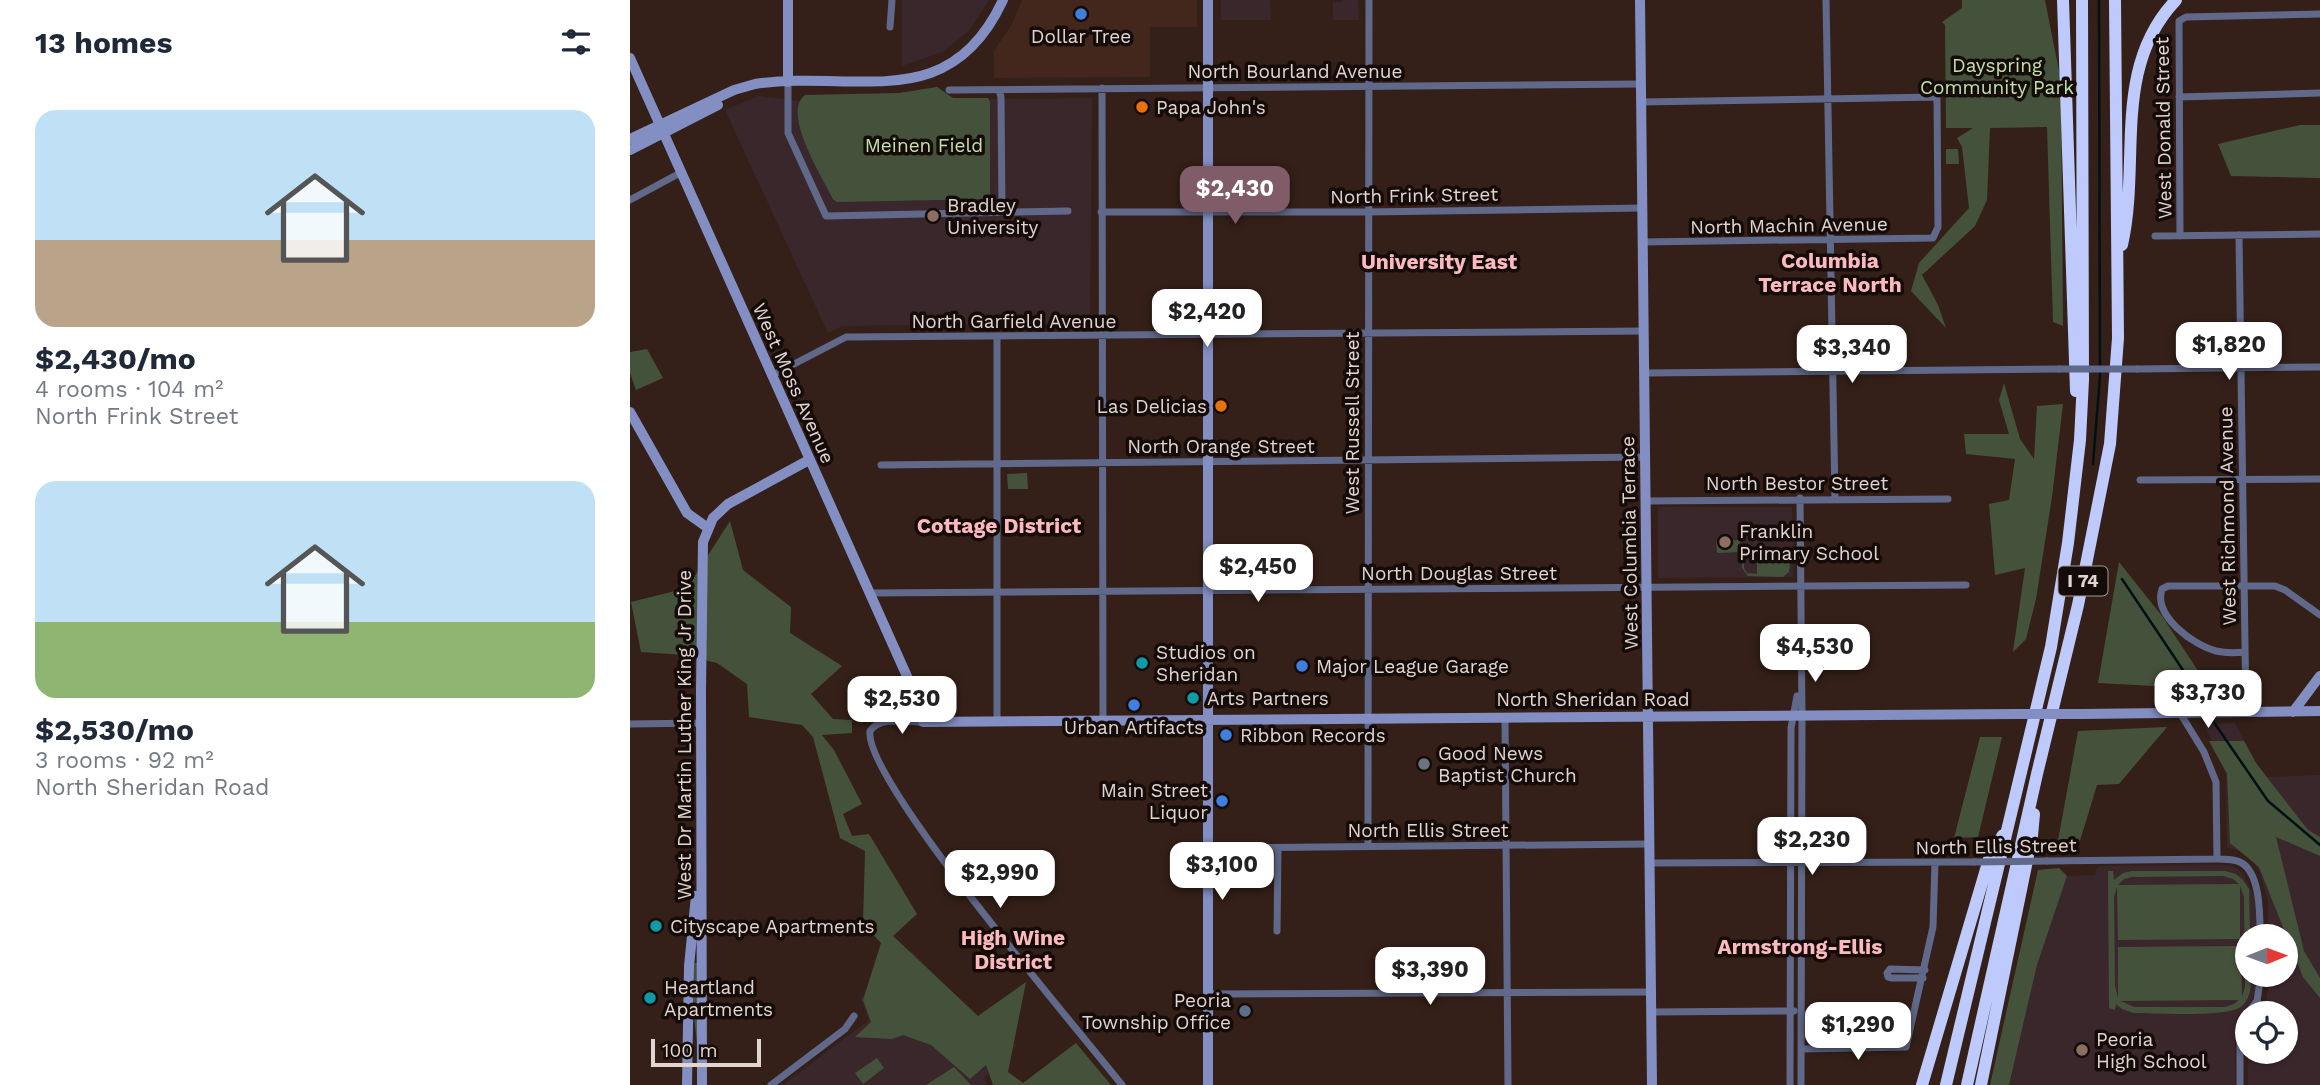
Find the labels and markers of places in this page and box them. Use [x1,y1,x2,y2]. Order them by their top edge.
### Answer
marker: Dollar Tree [1073,6,1089,22]
place label: Dollar Tree [1031,25,1131,48]
place label: Papa John's [1156,96,1266,119]
marker: Papa John's [1134,99,1150,115]
pin: $2,430 [1178,166,1292,226]
place label: Bradley University [947,194,1038,239]
marker: Bradley University [925,208,941,224]
pin: $2,420 [1150,290,1264,349]
pin: $1,820 [2172,322,2286,382]
pin: $3,340 [1795,326,1909,385]
place label: Las Delicias [1096,395,1207,418]
marker: Las Delicias [1213,398,1229,414]
place label: Franklin Primary School [1739,520,1879,565]
marker: Franklin Primary School [1717,534,1733,550]
pin: $2,450 [1201,544,1315,604]
pin: $4,530 [1758,624,1872,684]
place label: Studios on Sheridan [1156,641,1256,686]
marker: Studios on Sheridan [1134,655,1150,671]
place label: Major League Garage [1316,655,1509,678]
marker: Major League Garage [1294,658,1310,674]
pin: $3,730 [2151,670,2265,730]
pin: $2,530 [845,676,959,736]
place label: Arts Partners [1207,687,1329,710]
marker: Arts Partners [1185,690,1201,706]
marker: Urban Artifacts [1126,697,1142,713]
place label: Urban Artifacts [1064,716,1204,739]
place label: Ribbon Records [1240,724,1386,747]
marker: Ribbon Records [1218,727,1234,743]
place label: Good News Baptist Church [1438,742,1577,787]
marker: Good News Baptist Church [1416,756,1432,772]
place label: Main Street Liquor [1101,779,1208,824]
marker: Main Street Liquor [1214,793,1230,809]
pin: $2,230 [1755,818,1869,877]
pin: $3,100 [1165,842,1279,902]
pin: $2,990 [943,850,1057,910]
place label: Cityscape Apartments [670,915,875,938]
marker: Cityscape Apartments [648,918,664,934]
pin: $3,390 [1373,948,1487,1007]
place label: Heartland Apartments [664,976,773,1021]
place label: Peoria Township Office [1082,989,1231,1034]
marker: Heartland Apartments [642,990,658,1006]
pin: $1,290 [1801,1002,1915,1062]
marker: Peoria Township Office [1237,1003,1253,1019]
place label: Peoria High School [2096,1028,2207,1073]
marker: Peoria High School [2074,1042,2090,1058]

